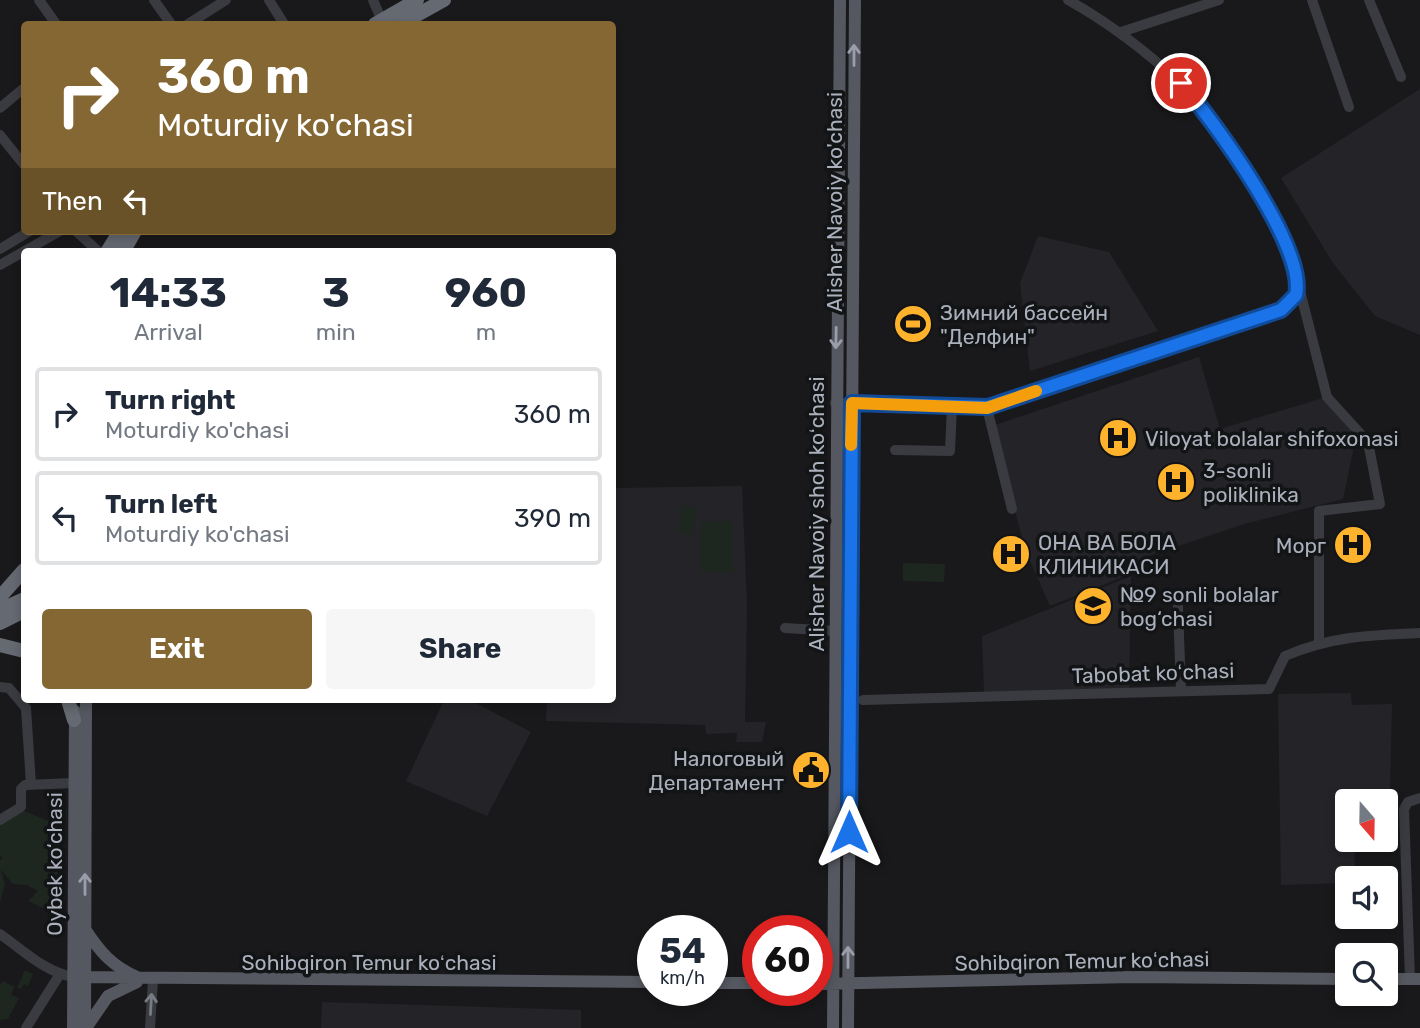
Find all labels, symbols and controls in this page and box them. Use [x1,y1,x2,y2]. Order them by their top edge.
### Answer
one-way arrow [848,44,861,67]
text: 360 m [157,47,310,105]
icon: right [42,49,133,140]
pin [1151,53,1211,113]
icon: arrive [1162,64,1200,102]
street label: Alisher Navoiy ko'chasi [822,92,847,312]
text: Moturdiy ko'chasi [157,106,414,144]
icon: left [117,182,155,220]
text: Then [42,186,103,217]
text: 14:33 [110,268,227,318]
text: 3 [322,268,350,318]
text: 960 [445,268,527,318]
place label: Зимний бассейн "Делфин" [940,300,1108,349]
sports icon: Зимний бассейн "Делфин" [892,303,934,345]
text: Arrival [134,318,203,346]
text: min [316,318,356,346]
text: m [476,318,496,346]
one-way arrow [829,326,843,349]
street label: Alisher Navoiy shoh koʻchasi [804,377,829,652]
text: Turn right [105,385,235,416]
icon: right [46,395,84,433]
text: 360 m [514,399,591,430]
text: Moturdiy ko'chasi [105,416,290,444]
hospital icon: Viloyat bolalar shifoxonasi [1097,417,1139,459]
place label: Viloyat bolalar shifoxonasi [1145,426,1399,451]
place label: 3-sonli poliklinika [1203,458,1299,507]
hospital icon: 3-sonli poliklinika [1155,461,1197,503]
text: Turn left [105,489,217,520]
icon: left [46,499,84,537]
text: 390 m [514,503,591,534]
text: Moturdiy ko'chasi [105,520,290,548]
hospital icon: Морг [1332,524,1374,566]
place label: ОНА ВА БОЛА КЛИНИКАСИ [1038,530,1176,579]
hospital icon: ОНА ВА БОЛА КЛИНИКАСИ [990,533,1032,575]
place label: Морг [1276,533,1326,558]
place label: №9 sonli bolalar bog‘chasi [1120,582,1279,631]
school or university icon: №9 sonli bolalar bog‘chasi [1072,585,1114,627]
button: Exit [42,609,312,689]
button: Share [326,609,595,689]
street label: Tabobat koʻchasi [1071,658,1235,688]
place label: Налоговый Департамент [649,746,784,795]
public building icon: Налоговый Департамент [790,749,832,791]
north arrow [1335,789,1398,852]
map controls [1335,789,1398,1006]
street label: Oybek ko‘chasi [42,792,67,936]
position arrow [812,795,886,869]
button: sound [1335,866,1398,929]
one-way arrow [78,873,92,896]
speed limit sign: 60 [742,915,833,1006]
text: 54 [659,930,706,972]
button: search [1335,943,1398,1006]
one-way arrow [841,946,855,969]
street label: Sohibqiron Temur koʻchasi [954,946,1210,976]
street label: Sohibqiron Temur koʻchasi [242,950,496,975]
text: km/h [660,967,705,989]
one-way arrow [145,993,158,1016]

